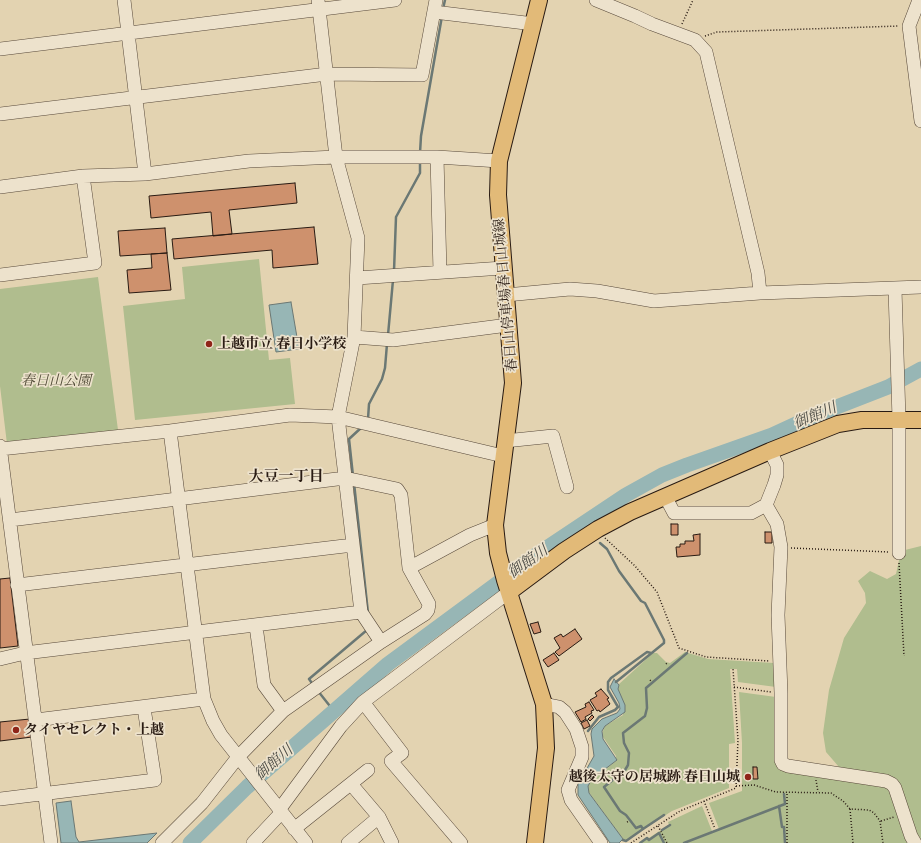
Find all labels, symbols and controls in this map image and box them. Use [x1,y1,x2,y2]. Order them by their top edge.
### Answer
street label: 春日山停車場春日山城線 [491,218,521,372]
place label: 上越市立 春日小学校 [217,336,346,352]
marker: 上越市立 春日小学校 [204,339,214,349]
park label: 春日山公園 [21,373,91,389]
water label: 御館川 [791,399,839,433]
district label: 大豆一丁目 [249,468,323,486]
water label: 御館川 [504,542,552,582]
place label: タイヤセレクト・上越 [24,722,164,738]
marker: タイヤセレクト・上越 [11,725,21,735]
water label: 御館川 [251,741,297,785]
place label: 越後太守の居城跡 春日山城 [569,769,740,785]
marker: 越後太守の居城跡 春日山城 [743,772,753,782]

